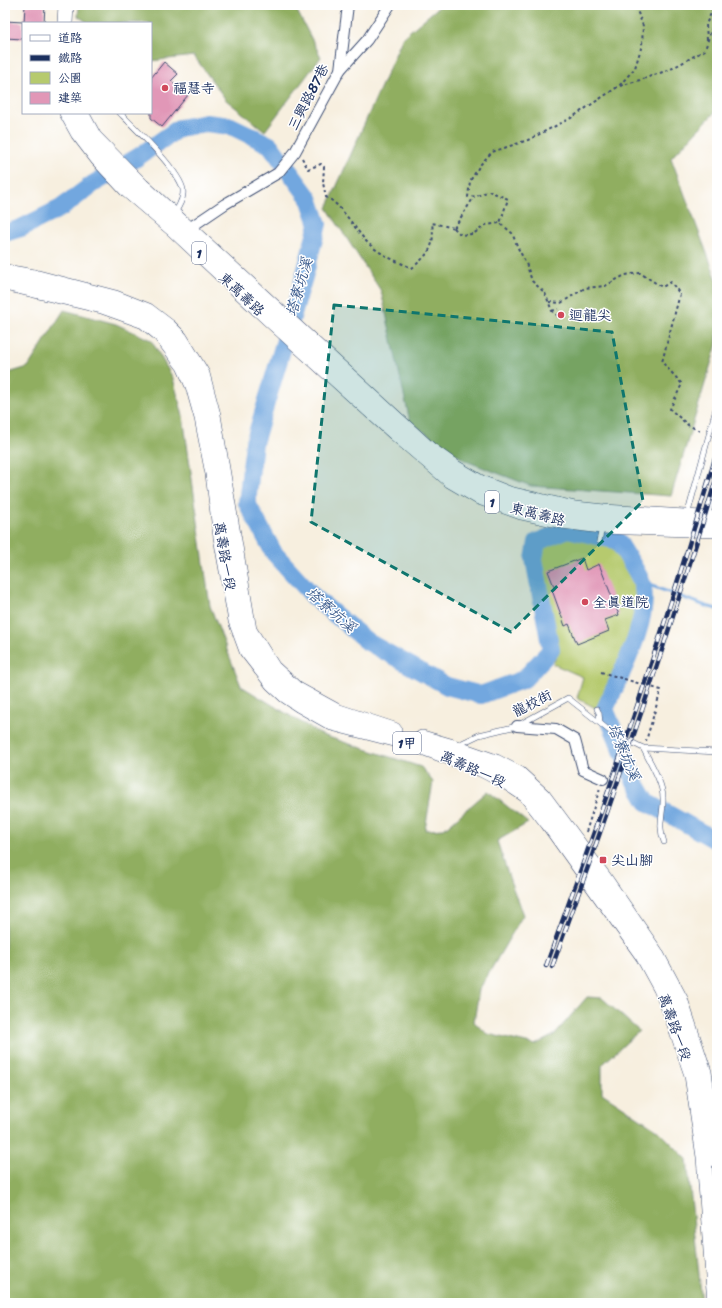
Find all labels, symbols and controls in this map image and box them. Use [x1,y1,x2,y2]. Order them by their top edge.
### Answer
legend [22,22,152,114]
text: 道路 [58,27,82,49]
text: 鐵路 [58,47,82,69]
street label: 三興路87巷 [281,58,336,135]
text: 公園 [58,67,82,89]
place label: 福慧寺 [173,76,215,101]
marker: 福慧寺 [160,83,170,93]
text: 建築 [58,87,82,109]
road number: 1 [192,242,206,264]
water label: 塔寮坑溪 [278,254,320,319]
street label: 東萬壽路 [213,266,271,323]
place label: 迴龍尖 [569,303,611,328]
marker: 迴龍尖 [556,310,566,320]
road number: 1 [485,491,499,513]
street label: 東萬壽路 [508,496,568,533]
street label: 萬壽路一段 [206,519,243,593]
water label: 塔寮坑溪 [300,581,363,640]
place label: 全真道院 [593,590,649,615]
marker: 全真道院 [580,597,590,607]
street label: 龍校街 [508,683,557,724]
water label: 塔寮坑溪 [600,719,648,786]
road number: 1甲 [393,732,421,754]
street label: 萬壽路一段 [436,744,510,795]
place label: 尖山腳 [611,848,653,873]
marker: 尖山腳 [598,855,608,865]
street label: 萬壽路一段 [651,990,698,1064]

